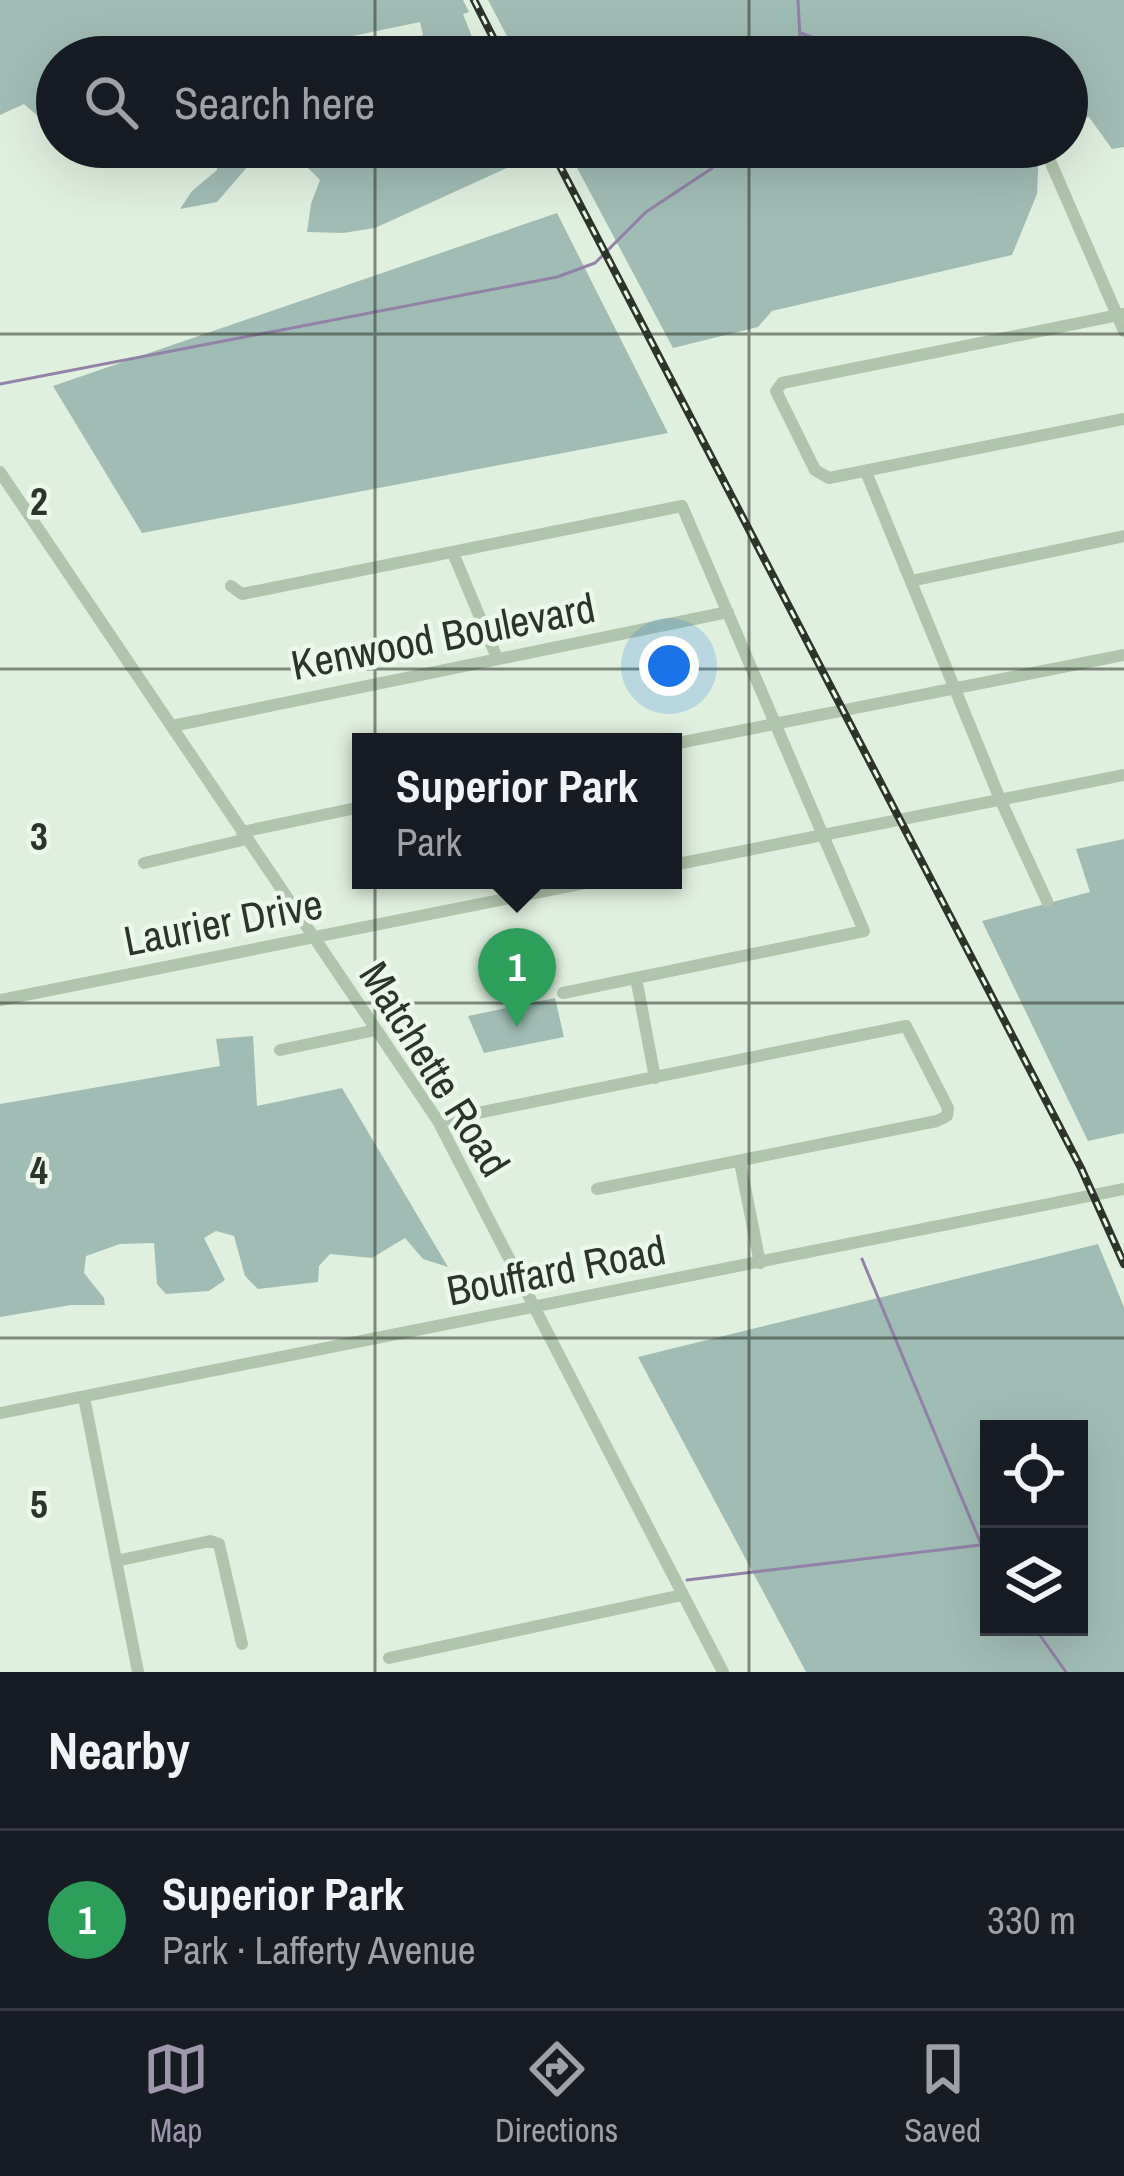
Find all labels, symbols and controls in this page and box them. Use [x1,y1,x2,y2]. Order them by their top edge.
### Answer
search box [36,36,1088,168]
icon: search [78,69,144,135]
text: Search here [174,72,375,133]
text: 2 [30,475,48,527]
street label: Kenwood Boulevard [286,579,600,693]
your location [639,636,699,696]
popup [352,733,682,889]
text: Superior Park [396,755,638,816]
text: 3 [30,810,48,862]
text: Park [396,816,462,868]
street label: Laurier Drive [119,875,327,969]
pin: 1 [478,928,556,1027]
street label: Matchette Road [347,951,523,1187]
text: 4 [30,1144,48,1196]
street label: Bouffard Road [442,1221,670,1319]
map controls [980,1420,1088,1636]
button: locate [980,1420,1088,1528]
text: 5 [30,1478,48,1530]
button: layers [980,1528,1088,1636]
text: Nearby [48,1716,190,1785]
text: Superior Park [162,1863,404,1924]
text: 1 [78,1894,96,1946]
text: 330 m [987,1894,1076,1946]
text: Park · Lafferty Avenue [162,1924,476,1976]
tab: Map [143,2036,209,2152]
tab: Directions [495,2036,618,2152]
tab: Saved [904,2036,981,2152]

